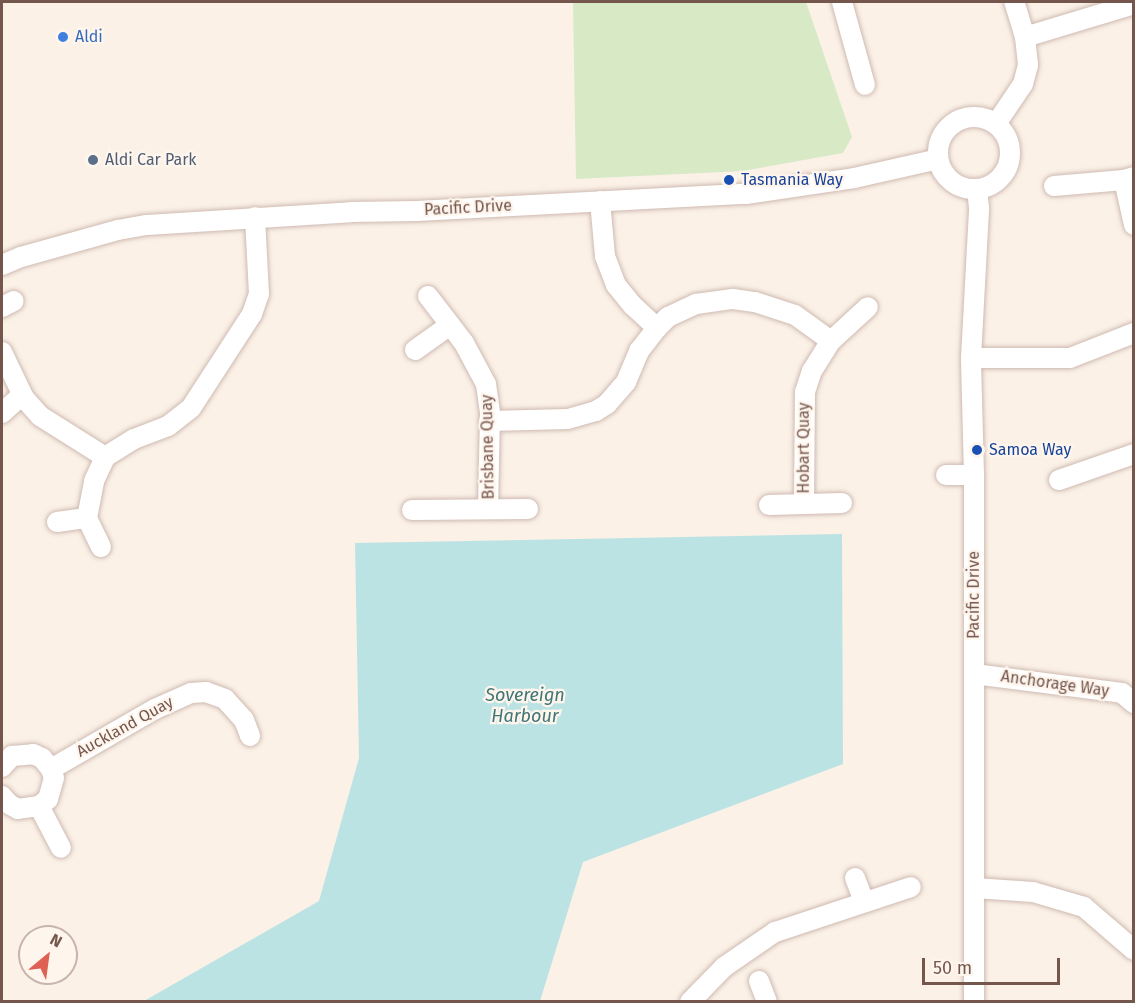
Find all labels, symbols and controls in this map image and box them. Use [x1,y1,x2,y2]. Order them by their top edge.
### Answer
place label: Aldi [75,27,103,47]
marker: Aldi [56,30,70,44]
place label: Aldi Car Park [105,150,197,170]
marker: Aldi Car Park [86,153,100,167]
place label: Tasmania Way [741,170,843,190]
marker: Tasmania Way [722,173,736,187]
street label: Pacific Drive [424,196,512,220]
street label: Brisbane Quay [477,394,499,500]
street label: Hobart Quay [794,402,814,494]
place label: Samoa Way [989,440,1071,460]
marker: Samoa Way [970,443,984,457]
street label: Pacific Drive [964,551,984,639]
street label: Anchorage Way [1000,667,1110,701]
water label: Sovereign Harbour [485,685,565,728]
street label: Auckland Quay [73,693,177,761]
north arrow [18,925,78,985]
text: N [47,930,65,951]
scale bar [925,946,1063,984]
text: 50 m [933,957,972,979]

